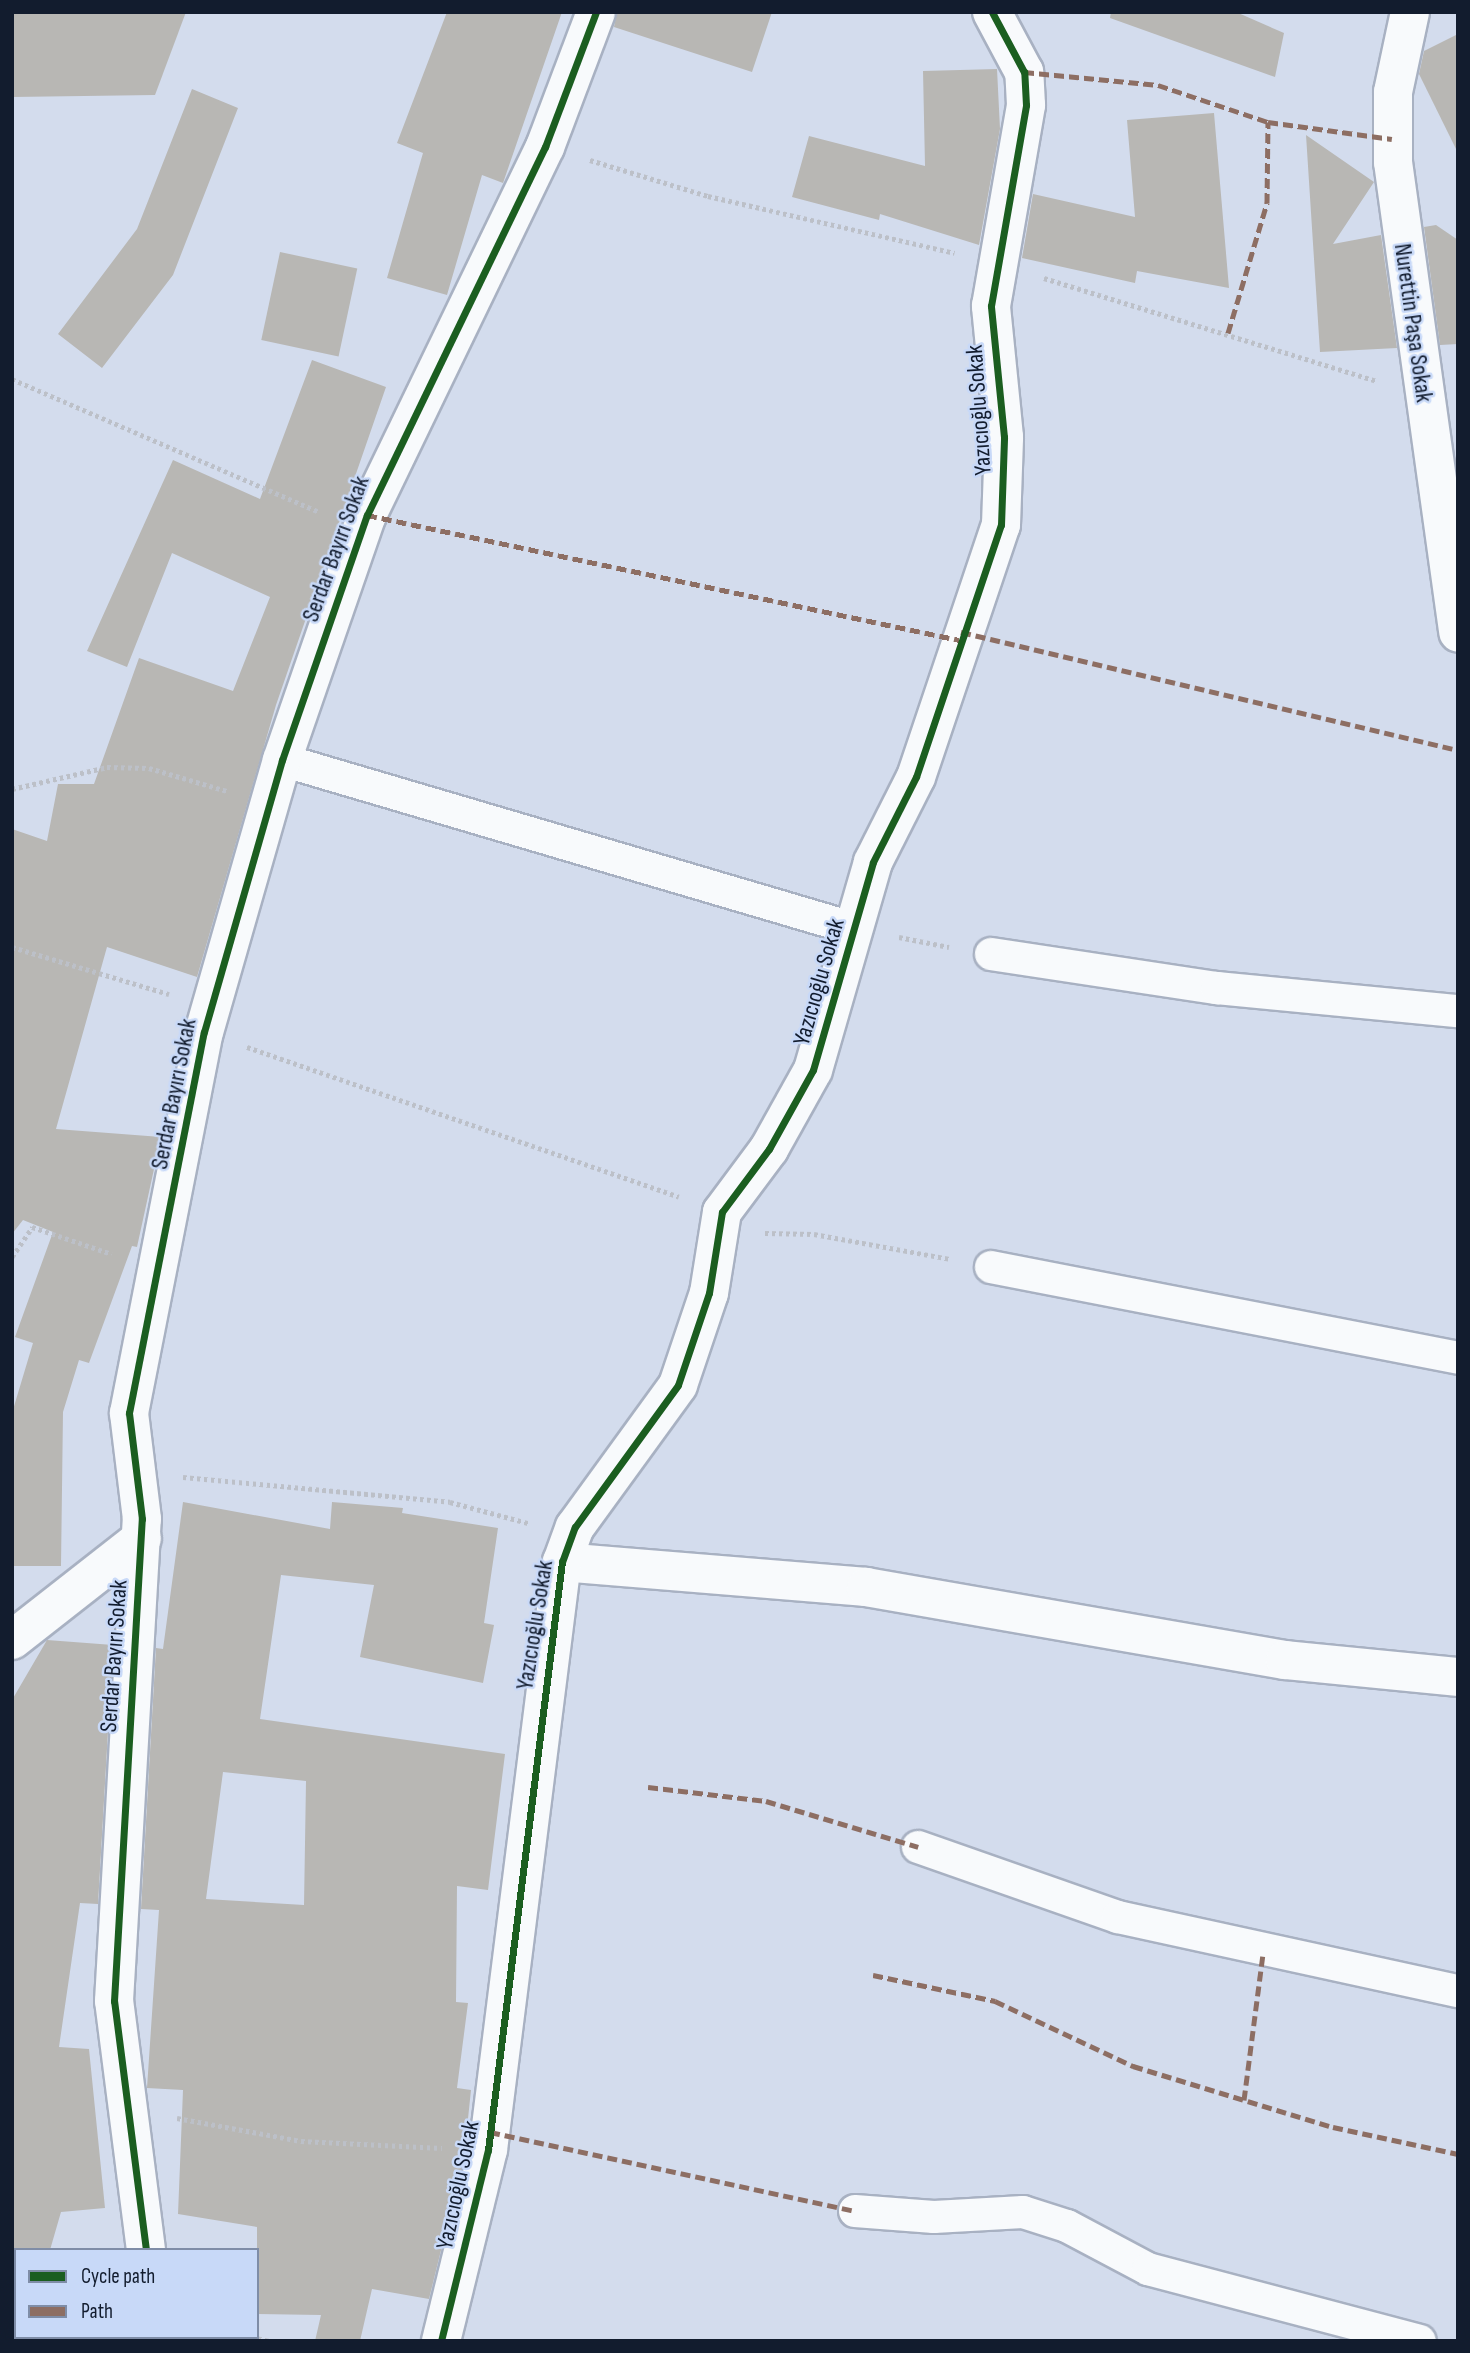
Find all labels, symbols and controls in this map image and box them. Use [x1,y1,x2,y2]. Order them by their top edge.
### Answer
street label: Nurettin Paşa Sokak [1388,242,1438,404]
street label: Yazıcıoğlu Sokak [960,344,998,476]
street label: Serdar Bayırı Sokak [296,472,376,626]
street label: Yazıcıoğlu Sokak [787,915,851,1049]
street label: Serdar Bayırı Sokak [145,1016,203,1172]
street label: Yazıcıoğlu Sokak [511,1558,559,1692]
street label: Serdar Bayırı Sokak [94,1579,134,1733]
street label: Yazıcıoğlu Sokak [430,2118,486,2252]
legend [14,2248,259,2339]
text: Cycle path [81,2264,155,2289]
text: Path [81,2299,113,2324]

